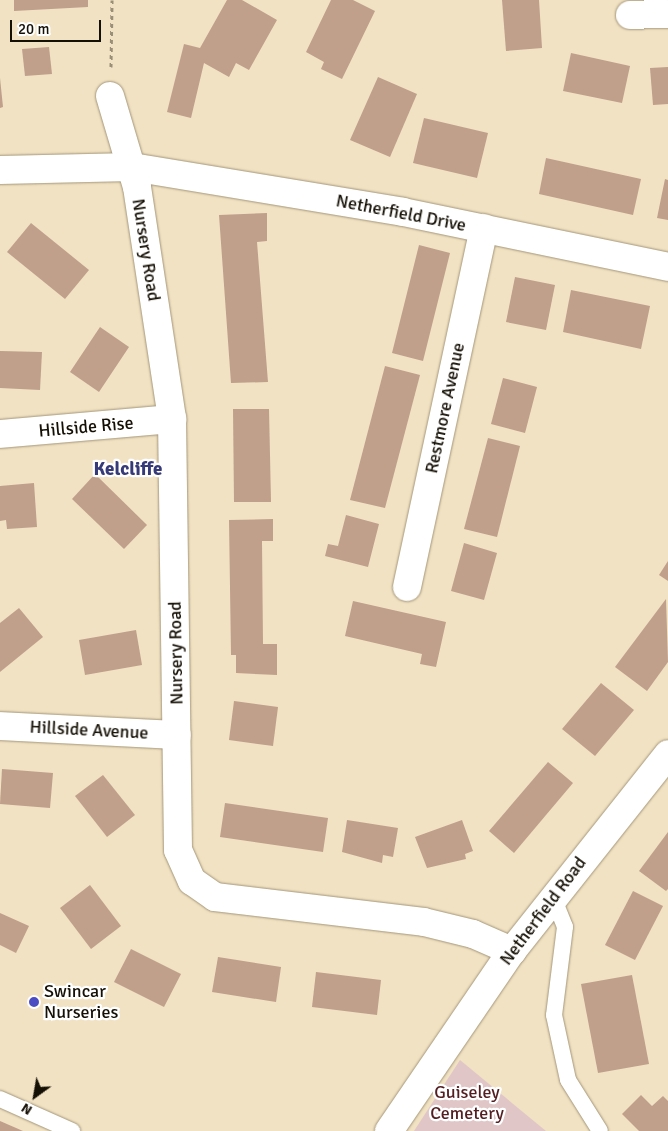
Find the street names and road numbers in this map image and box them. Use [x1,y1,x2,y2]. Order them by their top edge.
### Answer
street label: Netherfield Drive [334,190,468,236]
street label: Nursery Road [127,197,165,303]
street label: Restmore Avenue [421,341,469,475]
street label: Hillside Rise [38,412,134,442]
street label: Nursery Road [164,601,188,705]
street label: Hillside Avenue [29,716,149,744]
street label: Netherfield Road [495,853,591,969]

